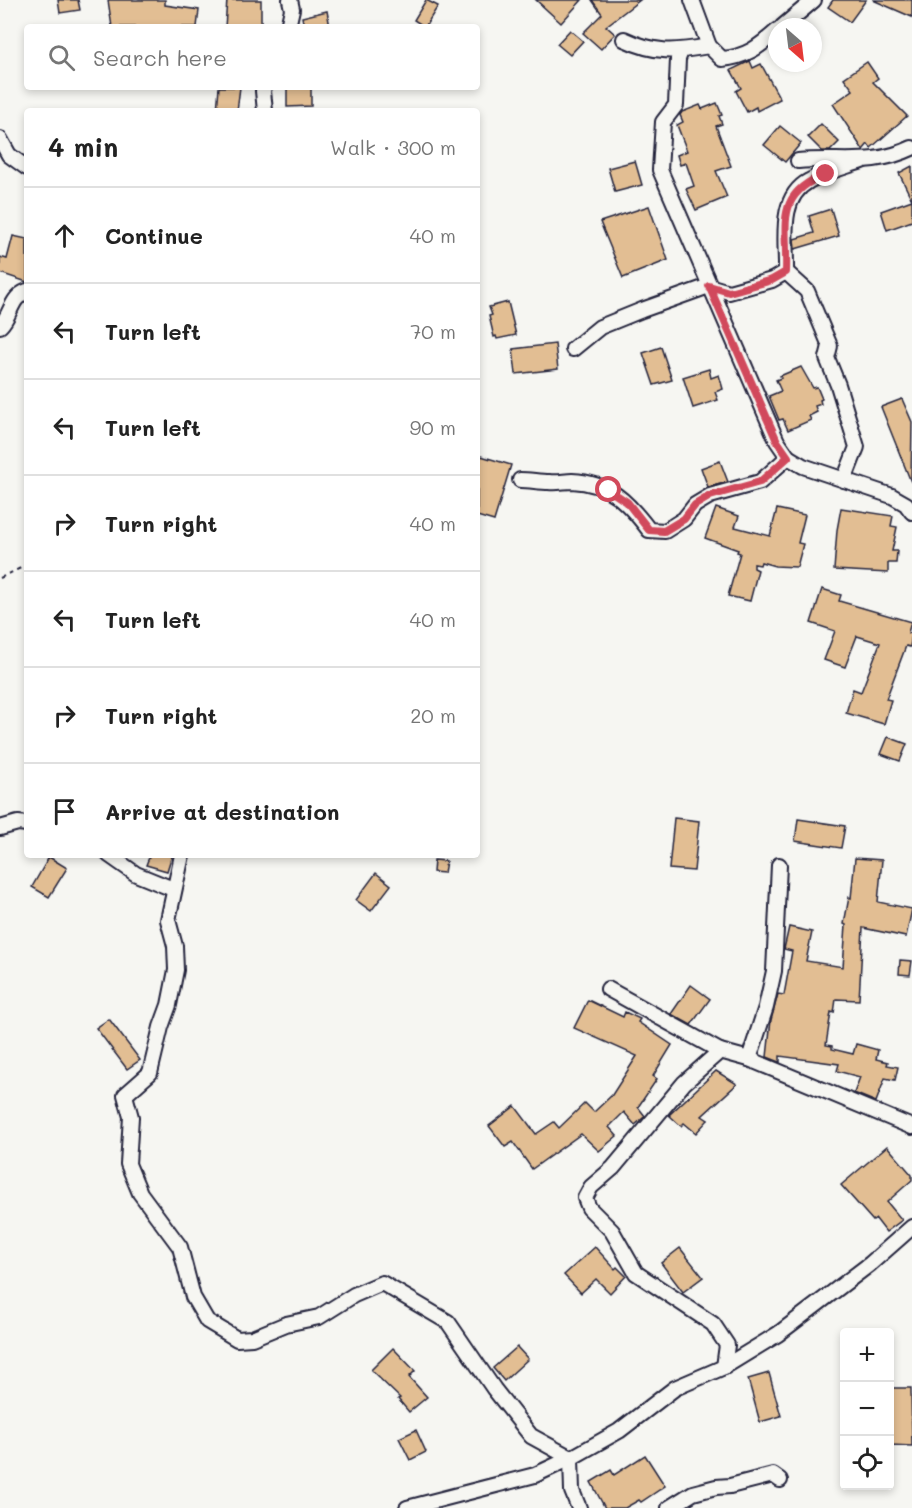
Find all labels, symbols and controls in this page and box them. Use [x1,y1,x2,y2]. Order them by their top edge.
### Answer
north arrow [768,18,822,72]
search box [24,24,480,90]
icon: search [45,41,78,74]
text: Search here [93,43,227,72]
text: 4 min [48,130,118,164]
text: Walk · 300 m [330,134,456,160]
route end [812,160,838,186]
icon: ahead [48,219,81,252]
text: Continue [105,221,203,250]
text: 40 m [410,222,456,248]
icon: left [48,315,81,348]
text: Turn left [105,317,201,346]
text: 70 m [410,318,456,344]
icon: left [48,411,81,444]
text: Turn left [105,413,201,442]
text: 90 m [410,414,456,440]
route start [595,476,621,502]
icon: right [48,507,81,540]
text: Turn right [105,509,217,538]
text: 40 m [410,510,456,536]
icon: left [48,603,81,636]
text: Turn left [105,605,201,634]
text: 40 m [410,606,456,632]
icon: right [48,699,81,732]
text: Turn right [105,701,217,730]
text: 20 m [410,702,456,728]
icon: arrive [48,795,81,828]
text: Arrive at destination [105,797,340,826]
map controls [840,1328,894,1490]
button: + [840,1328,894,1382]
button: − [840,1382,894,1436]
button: locate [840,1436,894,1490]

